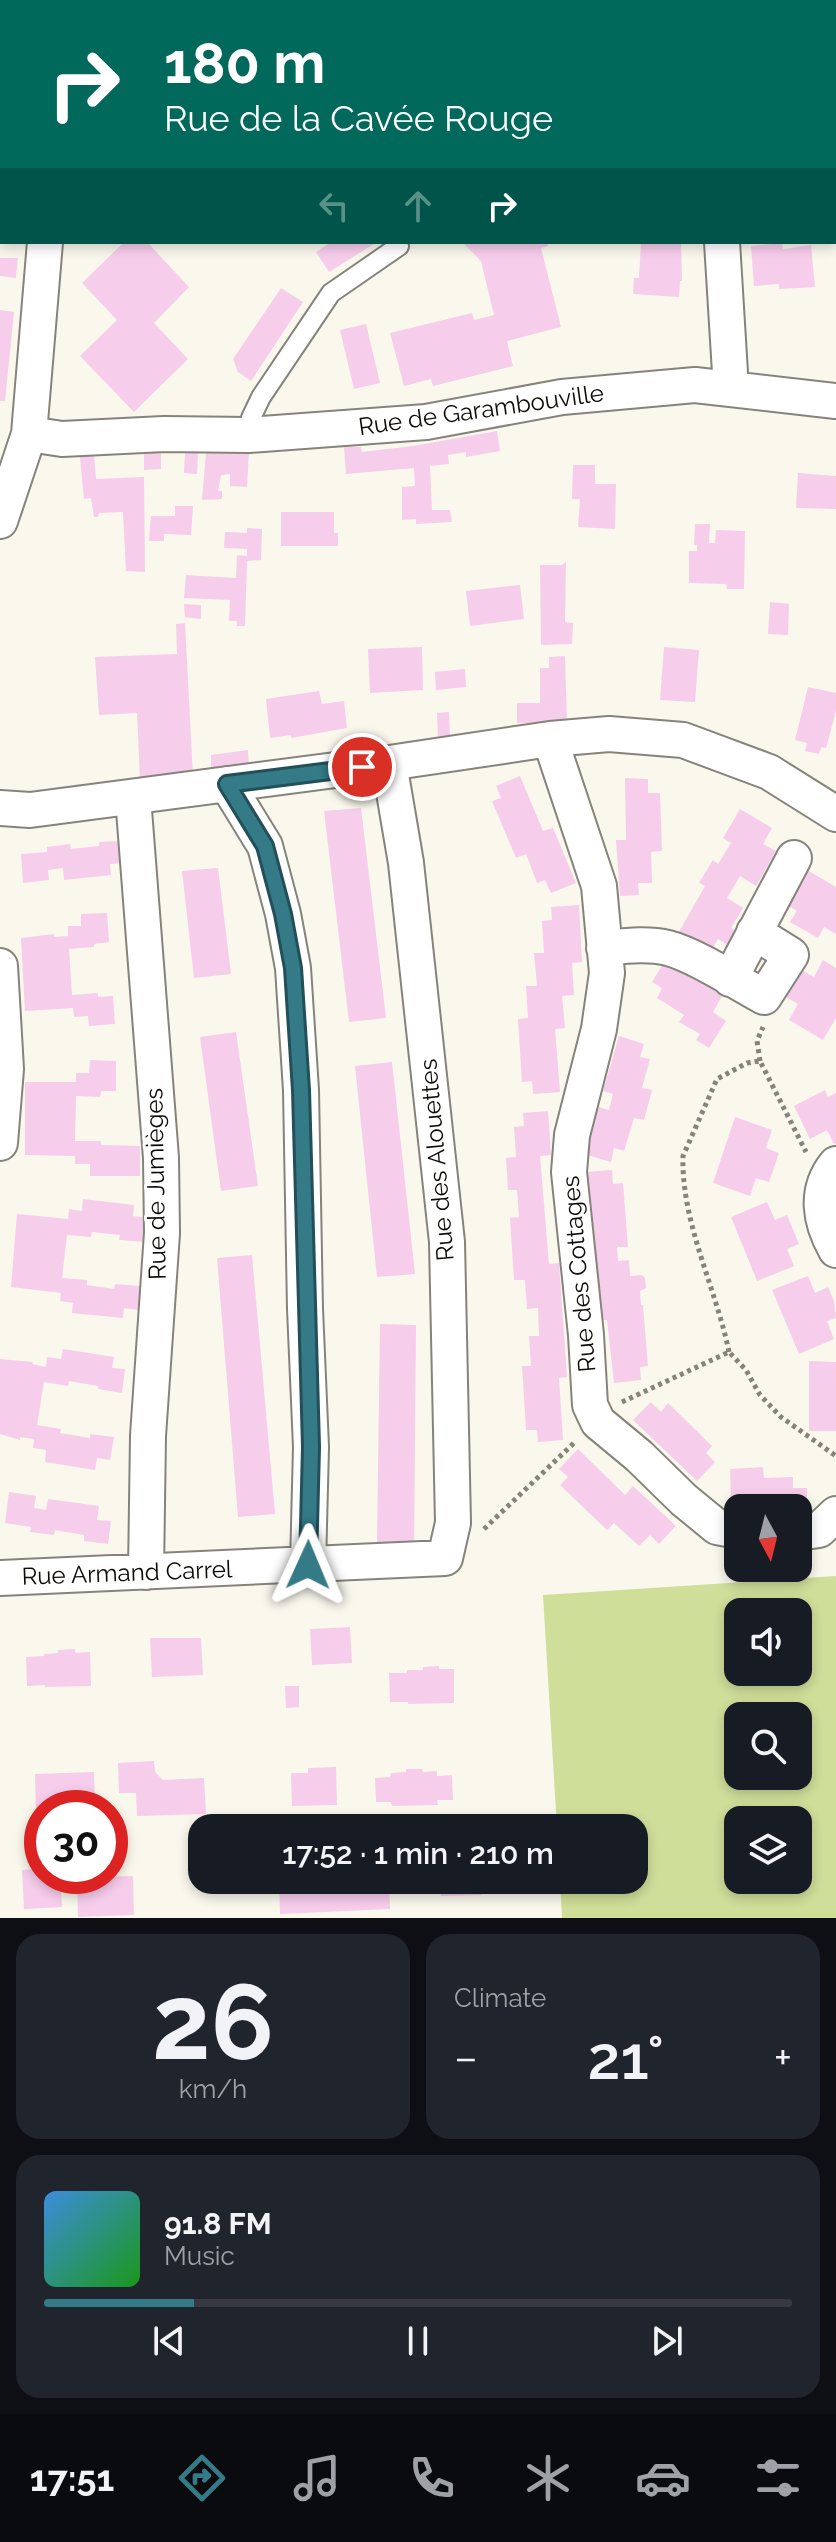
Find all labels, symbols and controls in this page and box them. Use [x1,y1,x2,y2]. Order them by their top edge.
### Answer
text: 180 m [164,30,325,96]
icon: right [32,32,136,136]
text: Rue de la Cavée Rouge [164,97,553,139]
icon: left [312,184,356,228]
icon: ahead [396,184,440,228]
icon: right [480,184,524,228]
street label: Rue de Garambouville [356,378,605,441]
pin [328,733,396,801]
icon: arrive [340,745,384,789]
street label: Rue des Alouettes [413,1058,460,1262]
street label: Rue de Jumièges [139,1088,172,1280]
street label: Rue des Cottages [555,1175,602,1373]
north arrow [724,1494,812,1582]
map controls [724,1494,812,1894]
position arrow [266,1523,350,1607]
street label: Rue Armand Carrel [21,1554,233,1591]
button: sound [724,1598,812,1686]
button: search [724,1702,812,1790]
speed limit sign: 30 [24,1790,128,1894]
button: layers [724,1806,812,1894]
text: 17:52 · 1 min · 210 m [282,1836,554,1871]
text: 26 [152,1961,274,2083]
text: Climate [454,1983,546,2013]
text: 21° [587,2023,664,2093]
text: − [454,2032,478,2083]
text: + [774,2032,792,2083]
text: km/h [179,2074,247,2104]
text: 91.8 FM [164,2206,272,2241]
text: Music [164,2241,235,2271]
icon: previous [147,2319,191,2363]
icon: pause [396,2319,440,2363]
icon: next [645,2319,689,2363]
icon: directions [174,2450,230,2506]
icon: music [289,2450,345,2506]
icon: phone [404,2450,460,2506]
icon: climate [520,2450,576,2506]
icon: car [635,2450,691,2506]
icon: filters [750,2450,806,2506]
text: 17:51 [30,2457,114,2499]

